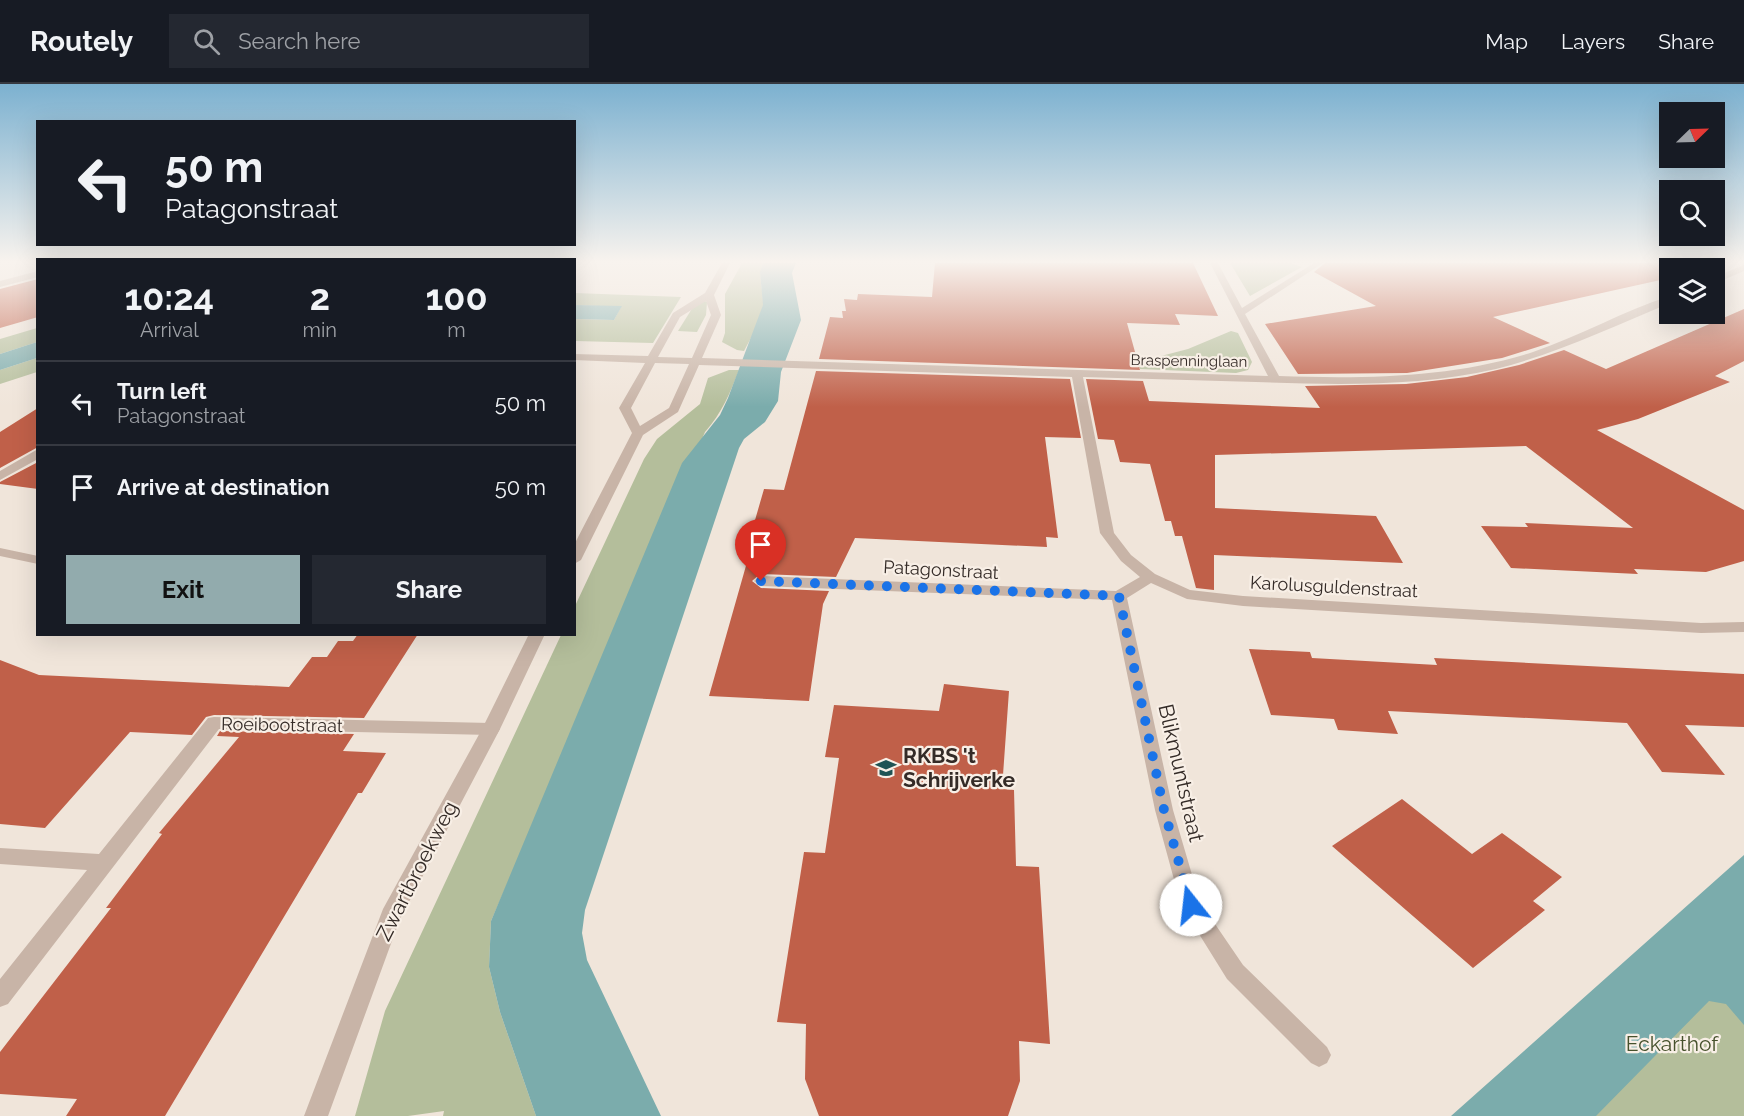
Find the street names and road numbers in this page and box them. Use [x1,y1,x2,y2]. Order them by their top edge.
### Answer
street label: Braspenninglaan [1131,351,1247,371]
street label: Patagonstraat [883,556,999,583]
street label: Karolusguldenstraat [1250,572,1418,601]
street label: Blikmuntstraat [1153,702,1209,844]
street label: Roeibootstraat [221,713,343,736]
street label: Zwartbroekweg [371,797,463,945]

